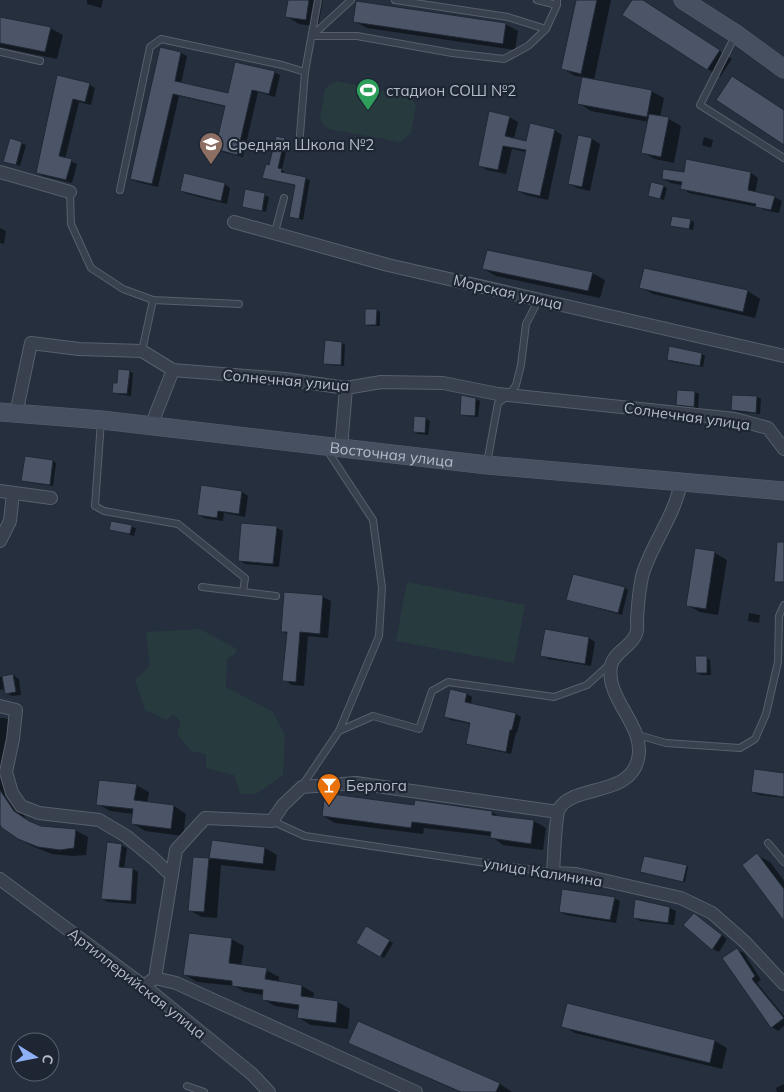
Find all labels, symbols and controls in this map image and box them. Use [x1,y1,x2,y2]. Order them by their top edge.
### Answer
sports icon: стадион СОШ №2 [355,77,381,111]
place label: стадион СОШ №2 [386,81,516,100]
school or university icon: Средняя Школа №2 [198,131,224,165]
place label: Средняя Школа №2 [228,135,374,154]
street label: Морская улица [452,270,564,314]
street label: Солнечная улица [222,365,350,395]
street label: Солнечная улица [623,398,751,434]
street label: Восточная улица [329,437,455,471]
bar icon: Берлога [316,772,342,806]
place label: Берлога [346,776,407,795]
street label: улица Калинина [482,853,604,891]
street label: Артиллерийская улица [64,923,210,1043]
north arrow [10,1032,60,1082]
text: С [38,1053,57,1066]

